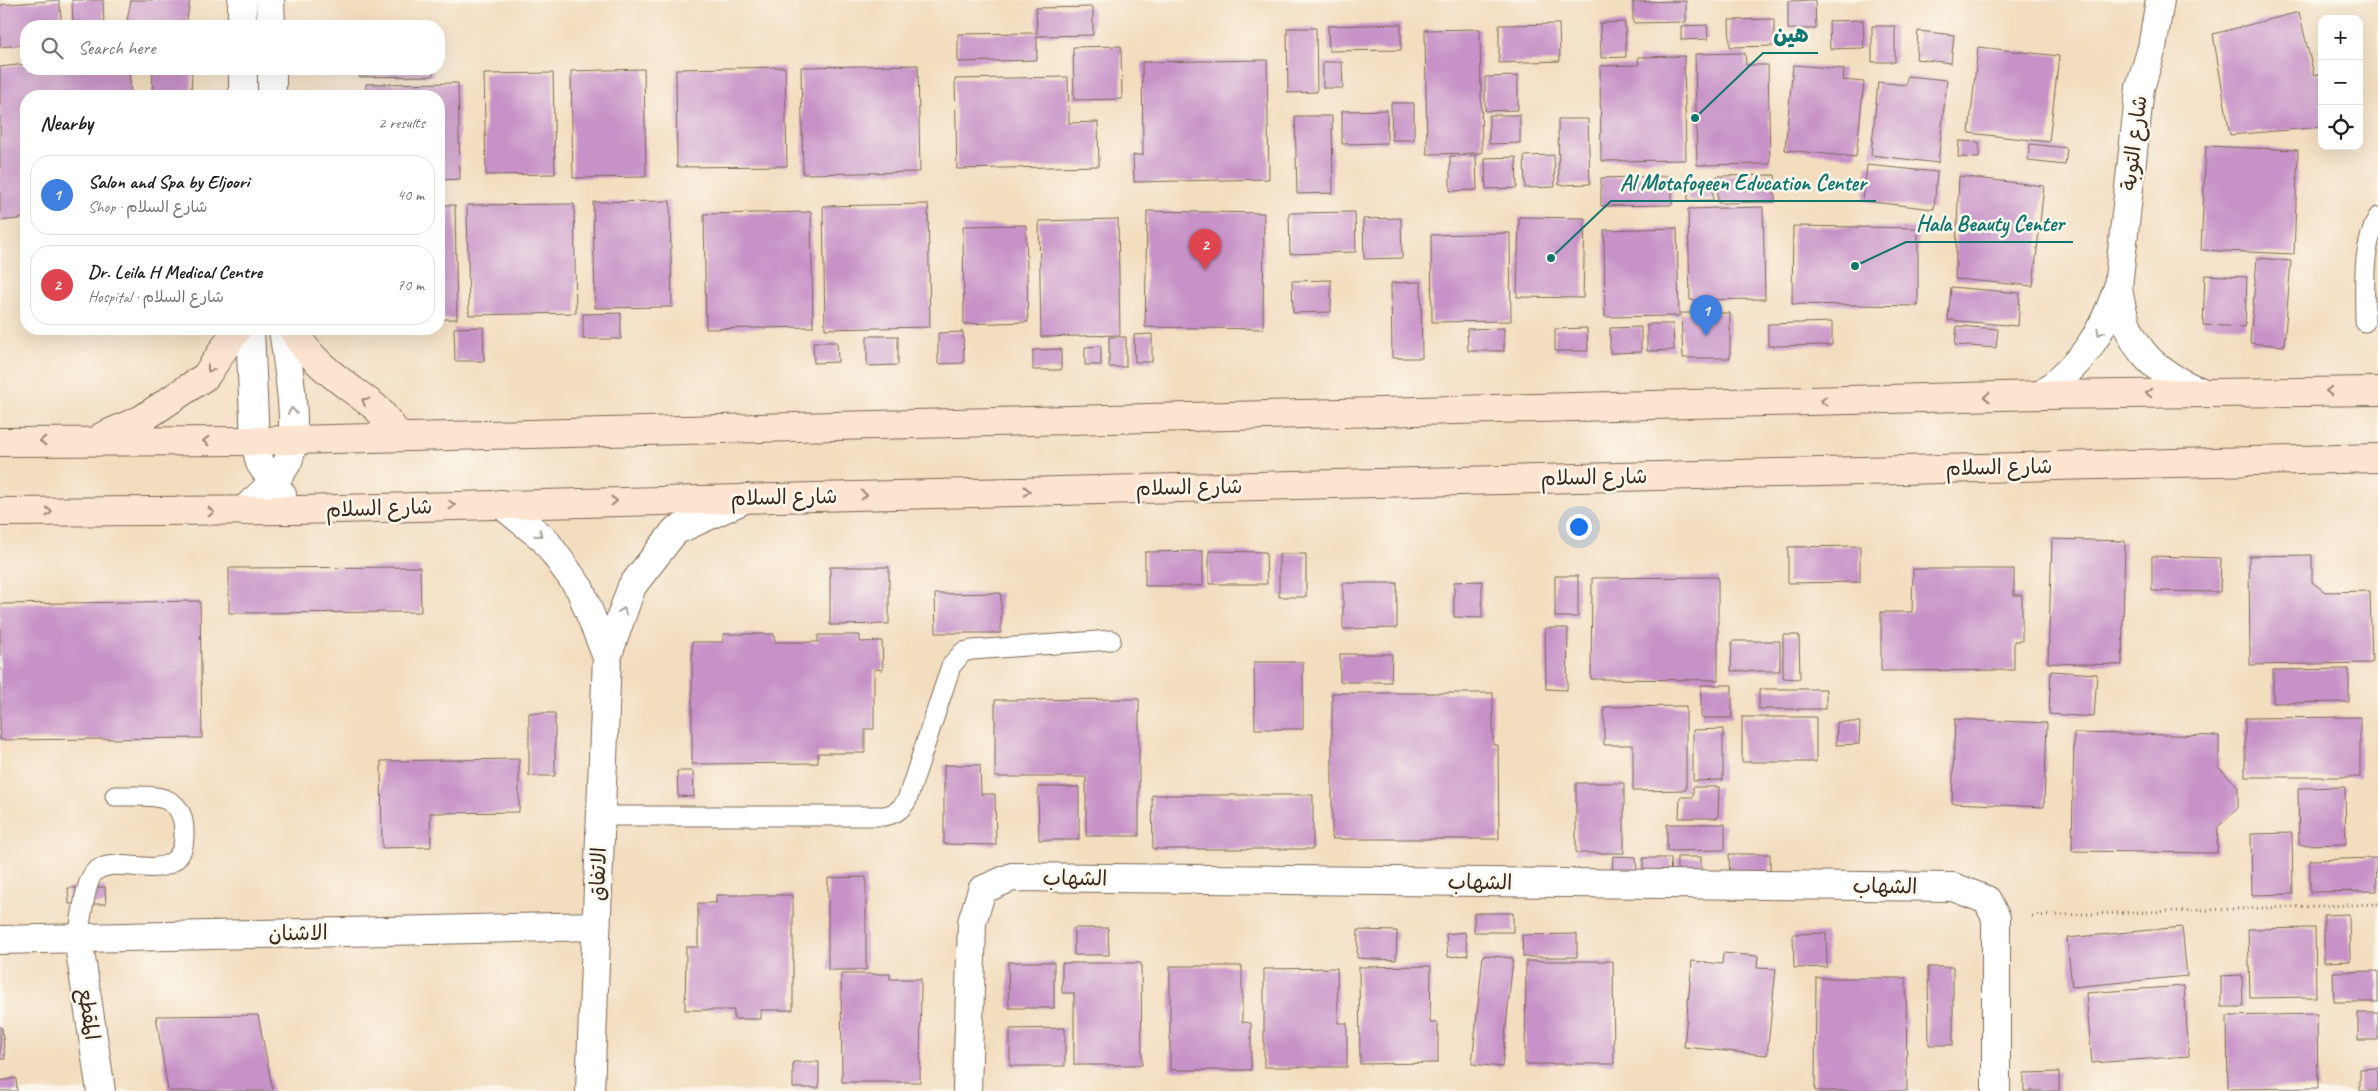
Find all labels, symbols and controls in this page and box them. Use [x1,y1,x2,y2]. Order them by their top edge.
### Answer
map controls [2318,15,2363,150]
button: + [2318,15,2363,60]
callout: هين [1763,16,1818,53]
search box [20,20,445,75]
text: هين [1773,21,1809,49]
icon: search [38,34,66,62]
text: Search here [78,36,155,60]
button: − [2318,60,2363,105]
street label: شارع التوبة [2115,94,2155,192]
button: locate [2318,105,2363,150]
text: Nearby [40,110,93,136]
text: 2 results [378,113,425,133]
callout: Al Motafoqeen Education Center [1611,164,1876,201]
text: Al Motafoqeen Education Center [1620,169,1868,197]
text: Salon and Spa by Eljoori [88,170,249,194]
text: 1 [53,185,61,205]
text: 40 m [397,185,424,205]
text: Shop · شارع السلام [88,197,207,217]
callout: Hala Beauty Center [1906,205,2073,242]
text: Hala Beauty Center [1916,210,2066,238]
pin: 2 [1189,229,1221,270]
text: Dr. Leila H Medical Centre [88,260,262,284]
text: 2 [53,275,61,295]
text: 70 m [397,275,424,295]
text: Hospital · شارع السلام [88,287,224,307]
pin: 1 [1690,295,1722,336]
one-way arrow [2096,327,2106,336]
one-way arrow [207,364,216,373]
one-way arrow [2325,386,2333,396]
one-way arrow [2145,388,2153,398]
one-way arrow [1983,391,1991,402]
one-way arrow [1820,396,1828,406]
one-way arrow [362,397,371,407]
one-way arrow [286,407,297,415]
one-way arrow [39,436,47,446]
one-way arrow [202,436,210,446]
street label: شارع السلام [1945,453,2053,484]
street label: شارع السلام [1540,463,1648,494]
street label: شارع السلام [1135,473,1243,504]
street label: شارع السلام [730,483,838,514]
one-way arrow [1023,486,1031,496]
one-way arrow [861,489,869,500]
street label: شارع السلام [325,493,433,526]
one-way arrow [611,496,619,506]
one-way arrow [448,500,456,511]
one-way arrow [207,506,215,517]
one-way arrow [45,507,53,517]
your location [1566,514,1592,540]
one-way arrow [533,529,542,538]
one-way arrow [617,607,627,616]
street label: الاتفاق [584,847,612,901]
street label: الشهاب [1042,864,1108,892]
street label: الشهاب [1447,868,1513,896]
street label: الشهاب [1852,872,1918,900]
street label: الاشنان [268,919,328,947]
street label: المقطع [71,986,105,1042]

